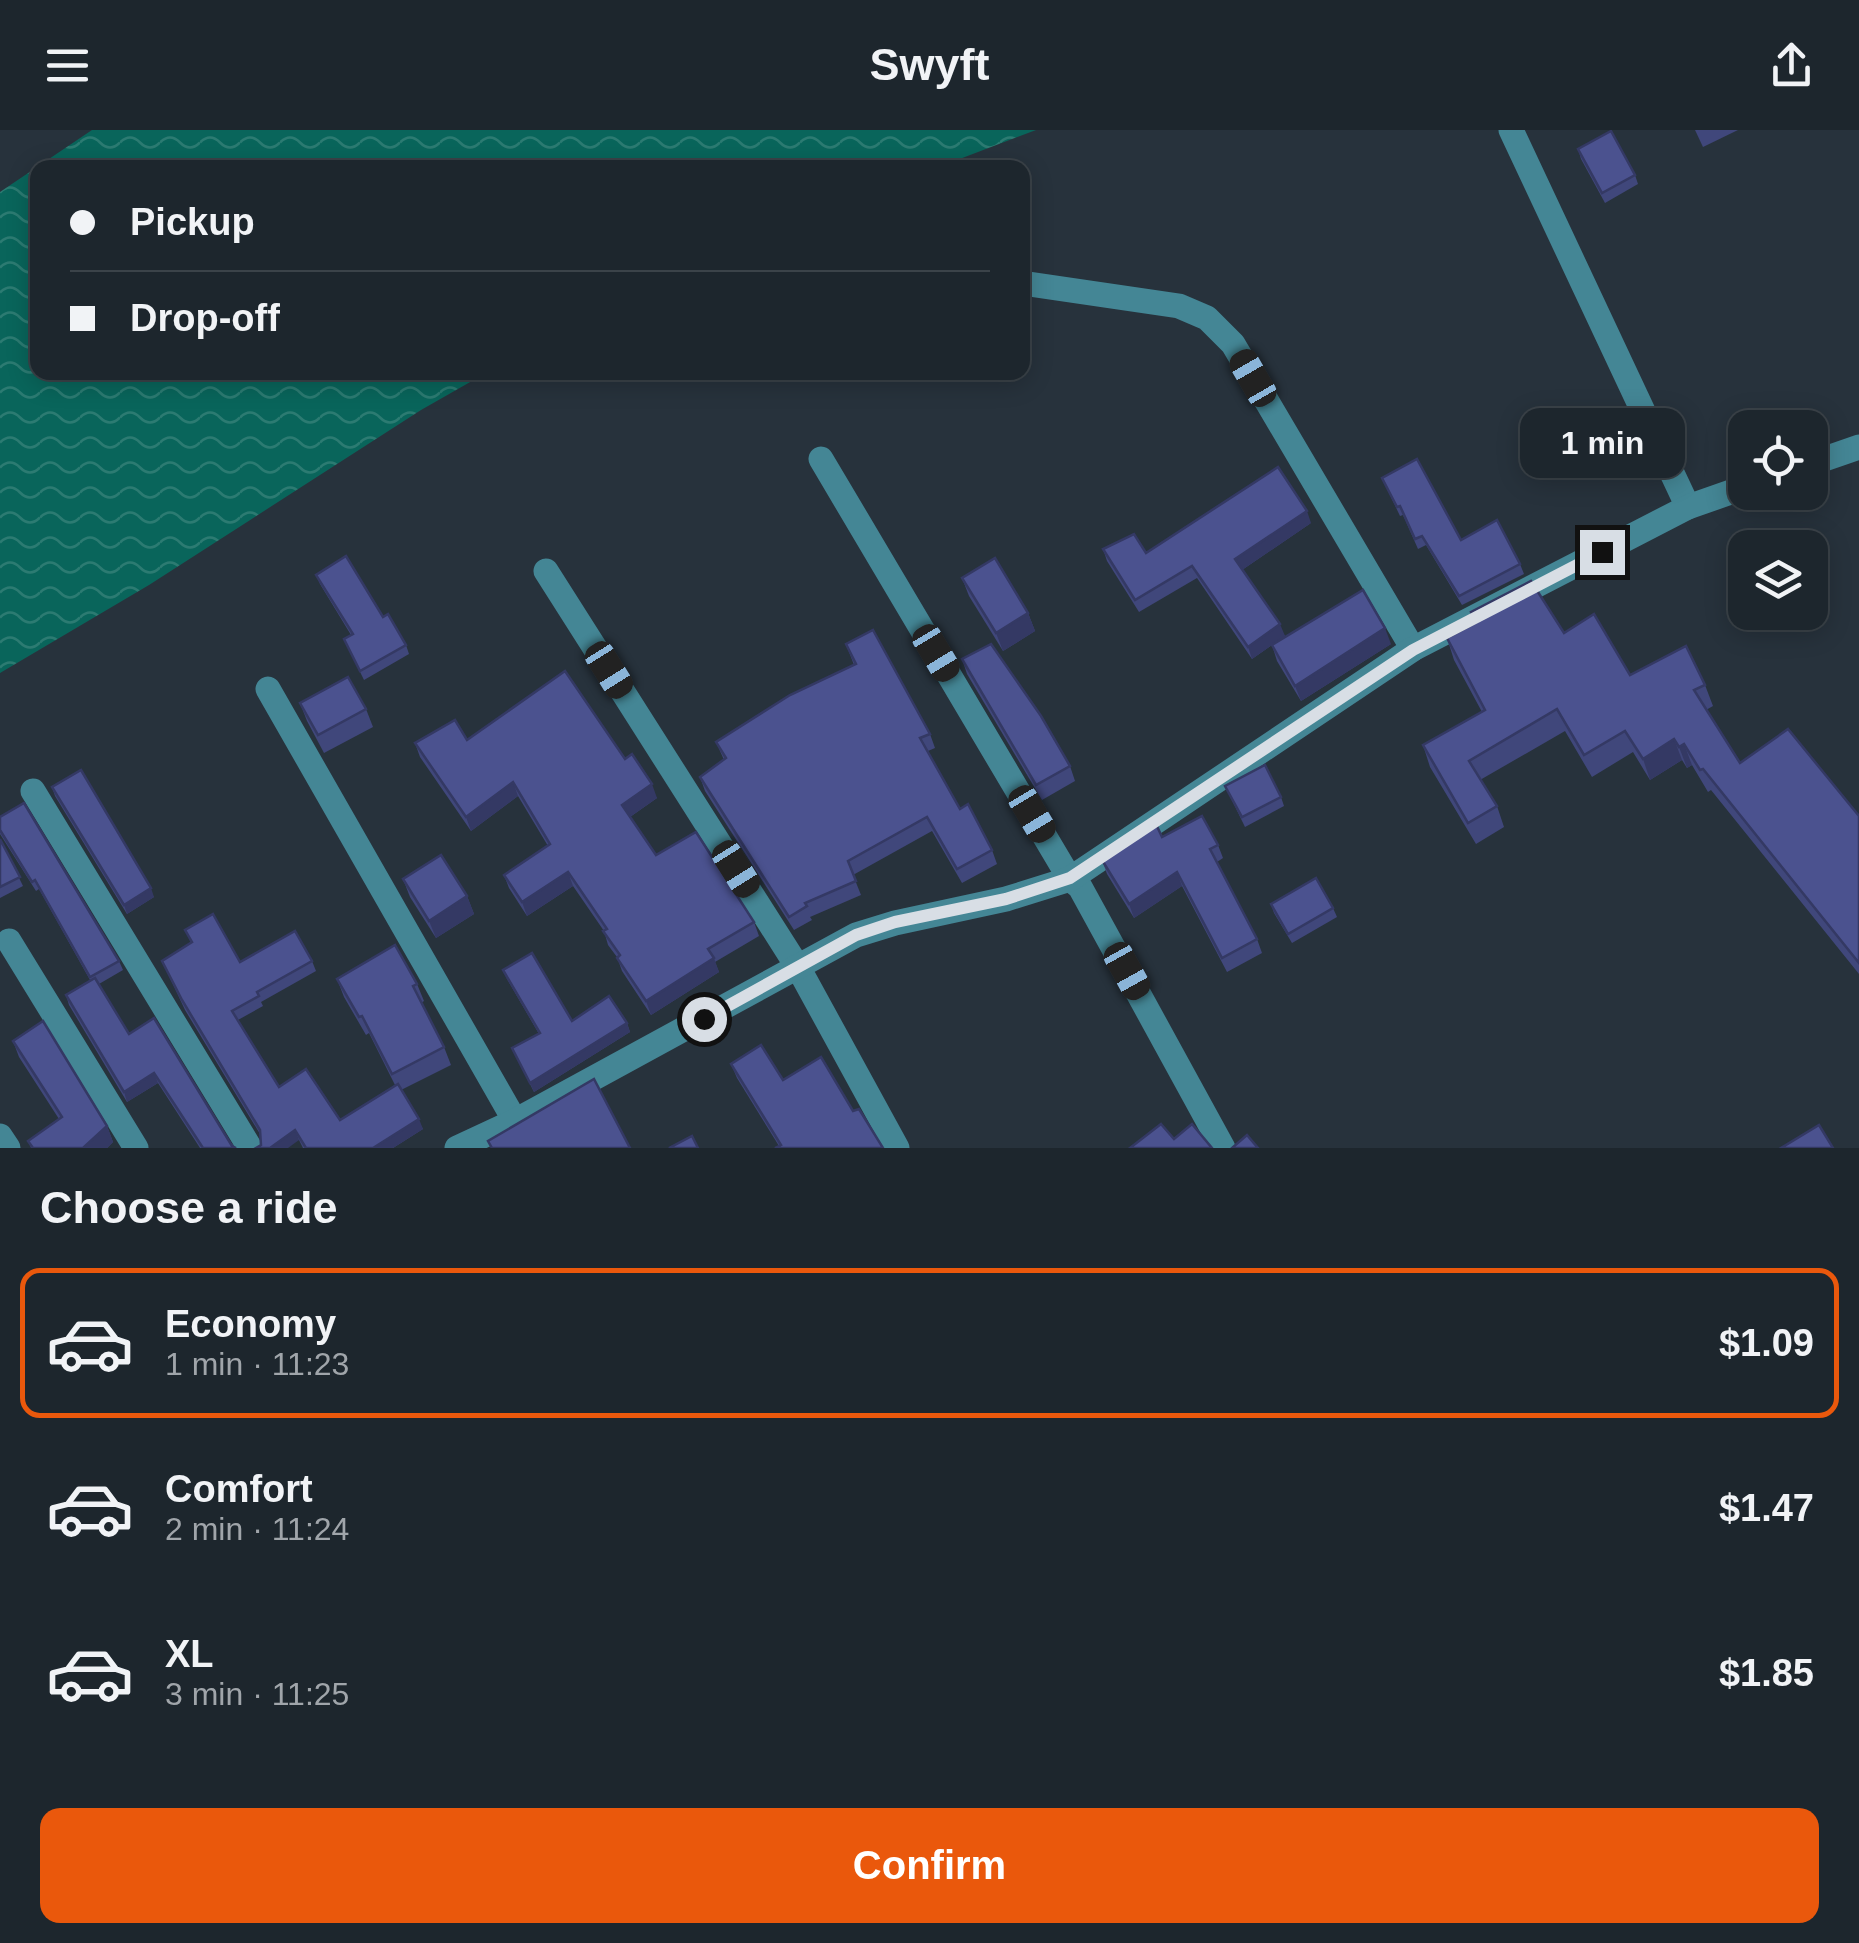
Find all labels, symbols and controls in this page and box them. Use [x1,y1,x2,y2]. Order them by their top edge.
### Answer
icon: menu [40,38,95,93]
icon: share [1764,38,1819,93]
text: Swyft [869,39,990,90]
text: Pickup [130,201,255,243]
text: Drop-off [130,297,280,339]
car [1225,345,1281,411]
callout: 1 min [1520,407,1684,477]
map controls [1728,410,1828,630]
button: locate [1728,410,1828,510]
text: 1 min [1561,425,1644,461]
route end [1580,530,1625,575]
button: layers [1728,530,1828,630]
car [908,620,964,686]
car [580,637,638,703]
car [1004,781,1060,847]
car [707,836,765,902]
car [1099,937,1155,1005]
route start [682,997,727,1042]
text: Choose a ride [40,1182,338,1233]
icon: car [45,1298,135,1388]
text: Economy [165,1303,336,1345]
text: $1.09 [1719,1322,1814,1364]
text: 1 min · 11:23 [165,1346,349,1382]
icon: car [45,1463,135,1553]
text: Comfort [165,1468,313,1510]
text: $1.47 [1719,1487,1814,1529]
text: 2 min · 11:24 [165,1511,349,1547]
icon: car [45,1628,135,1718]
text: XL [165,1633,214,1675]
text: $1.85 [1719,1652,1814,1694]
text: 3 min · 11:25 [165,1676,349,1712]
button: Confirm [40,1808,1819,1923]

